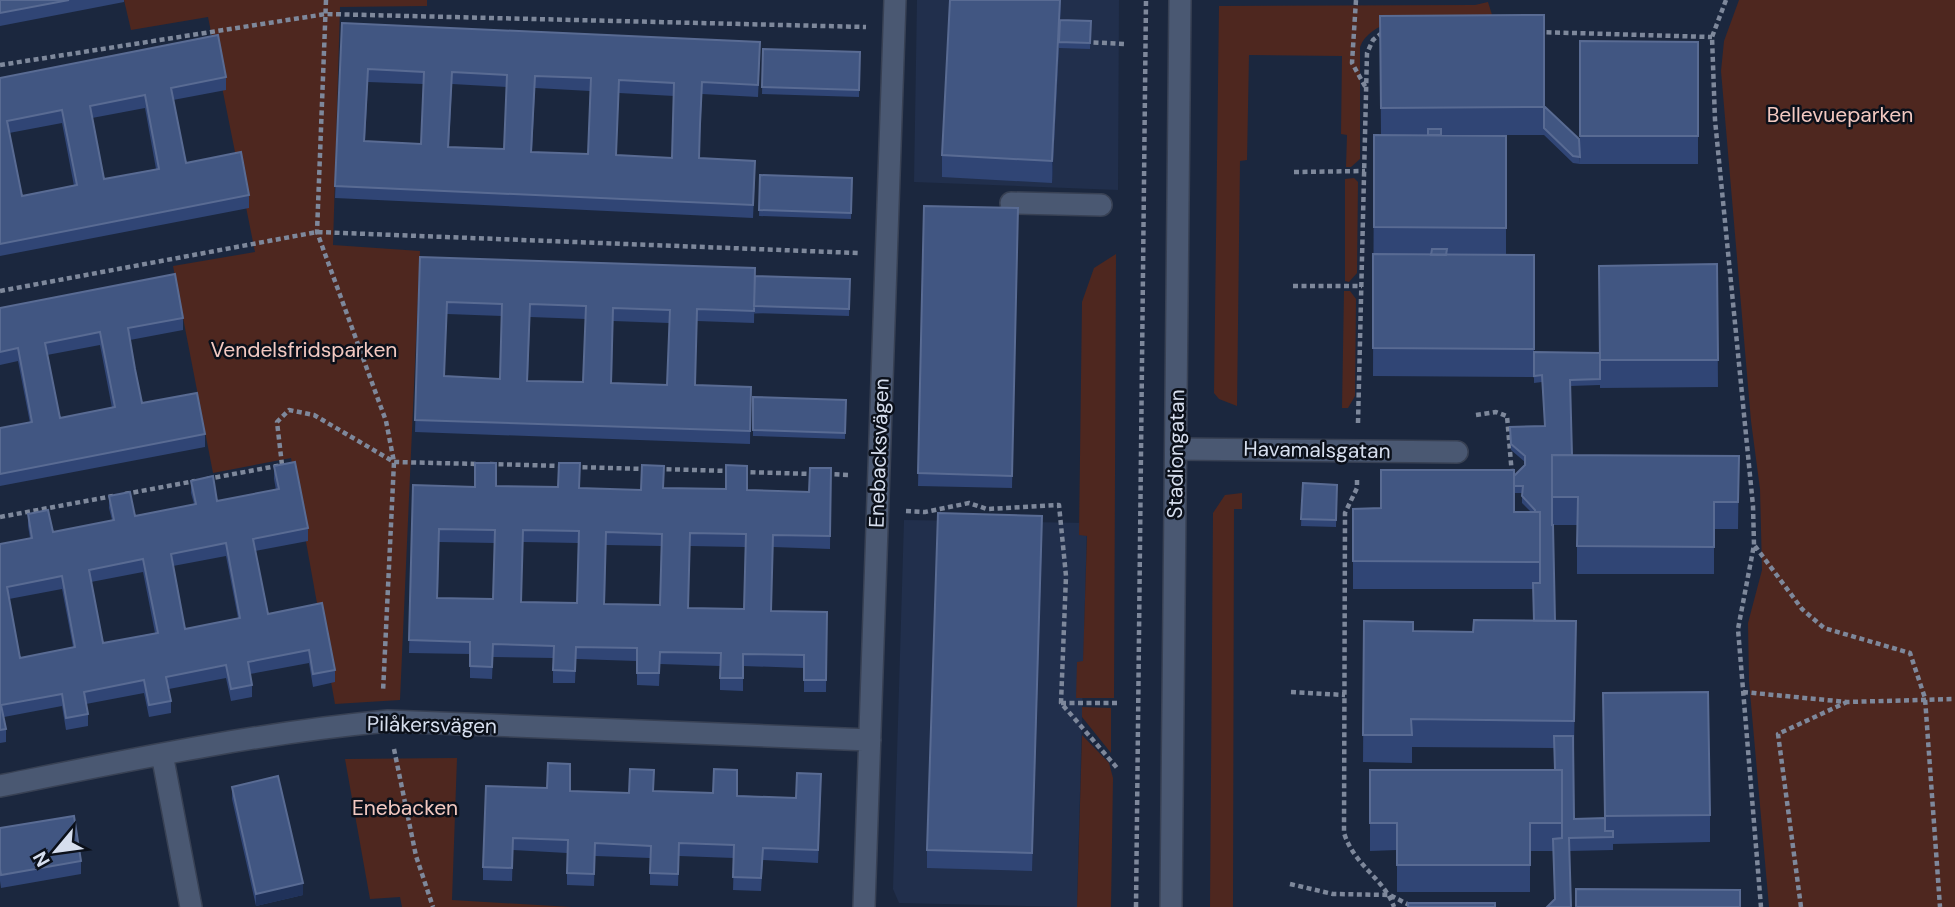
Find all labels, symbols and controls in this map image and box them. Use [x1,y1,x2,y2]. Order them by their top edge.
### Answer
park label: Bellevueparken [1767,101,1913,129]
park label: Vendelsfridsparken [211,336,397,364]
street label: Enebacksvägen [862,378,896,528]
street label: Stadiongatan [1161,389,1191,519]
street label: Havamalsgatan [1243,435,1391,465]
street label: Pilåkersvägen [367,710,497,740]
park label: Enebacken [352,794,458,822]
north arrow [21,816,91,886]
text: N [27,847,56,871]

